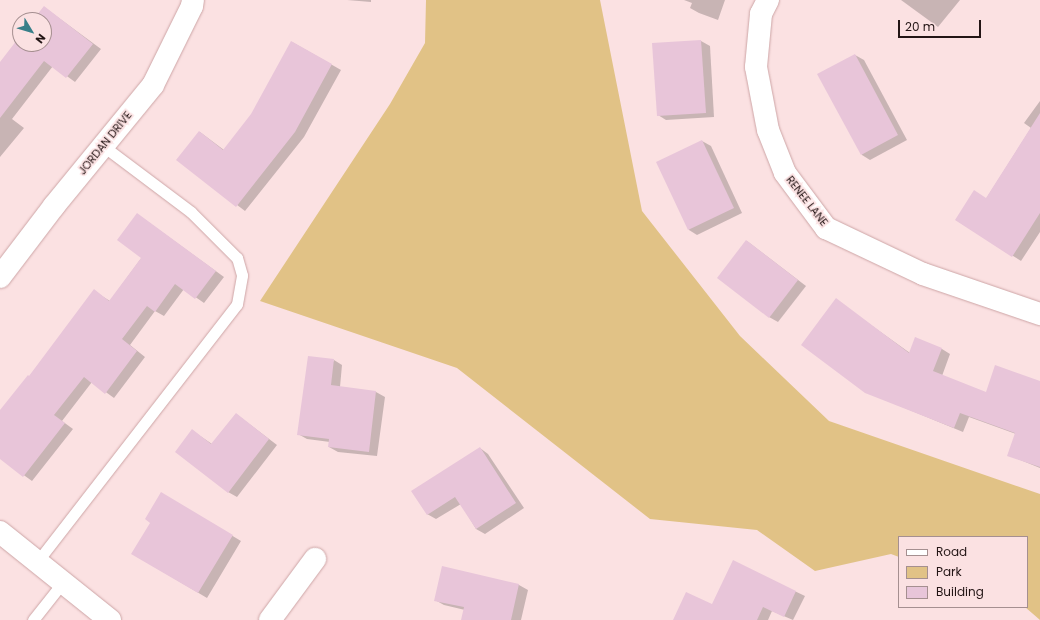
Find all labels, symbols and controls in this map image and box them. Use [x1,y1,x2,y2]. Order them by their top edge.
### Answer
north arrow [12,12,52,52]
scale bar [900,12,983,38]
text: 20 m [905,18,935,35]
text: N [32,31,50,47]
street label: JORDAN DRIVE [76,109,134,177]
street label: RENEE LANE [783,173,831,229]
legend [898,536,1028,608]
text: Road [936,543,967,560]
text: Park [936,563,962,580]
text: Building [936,583,984,600]

